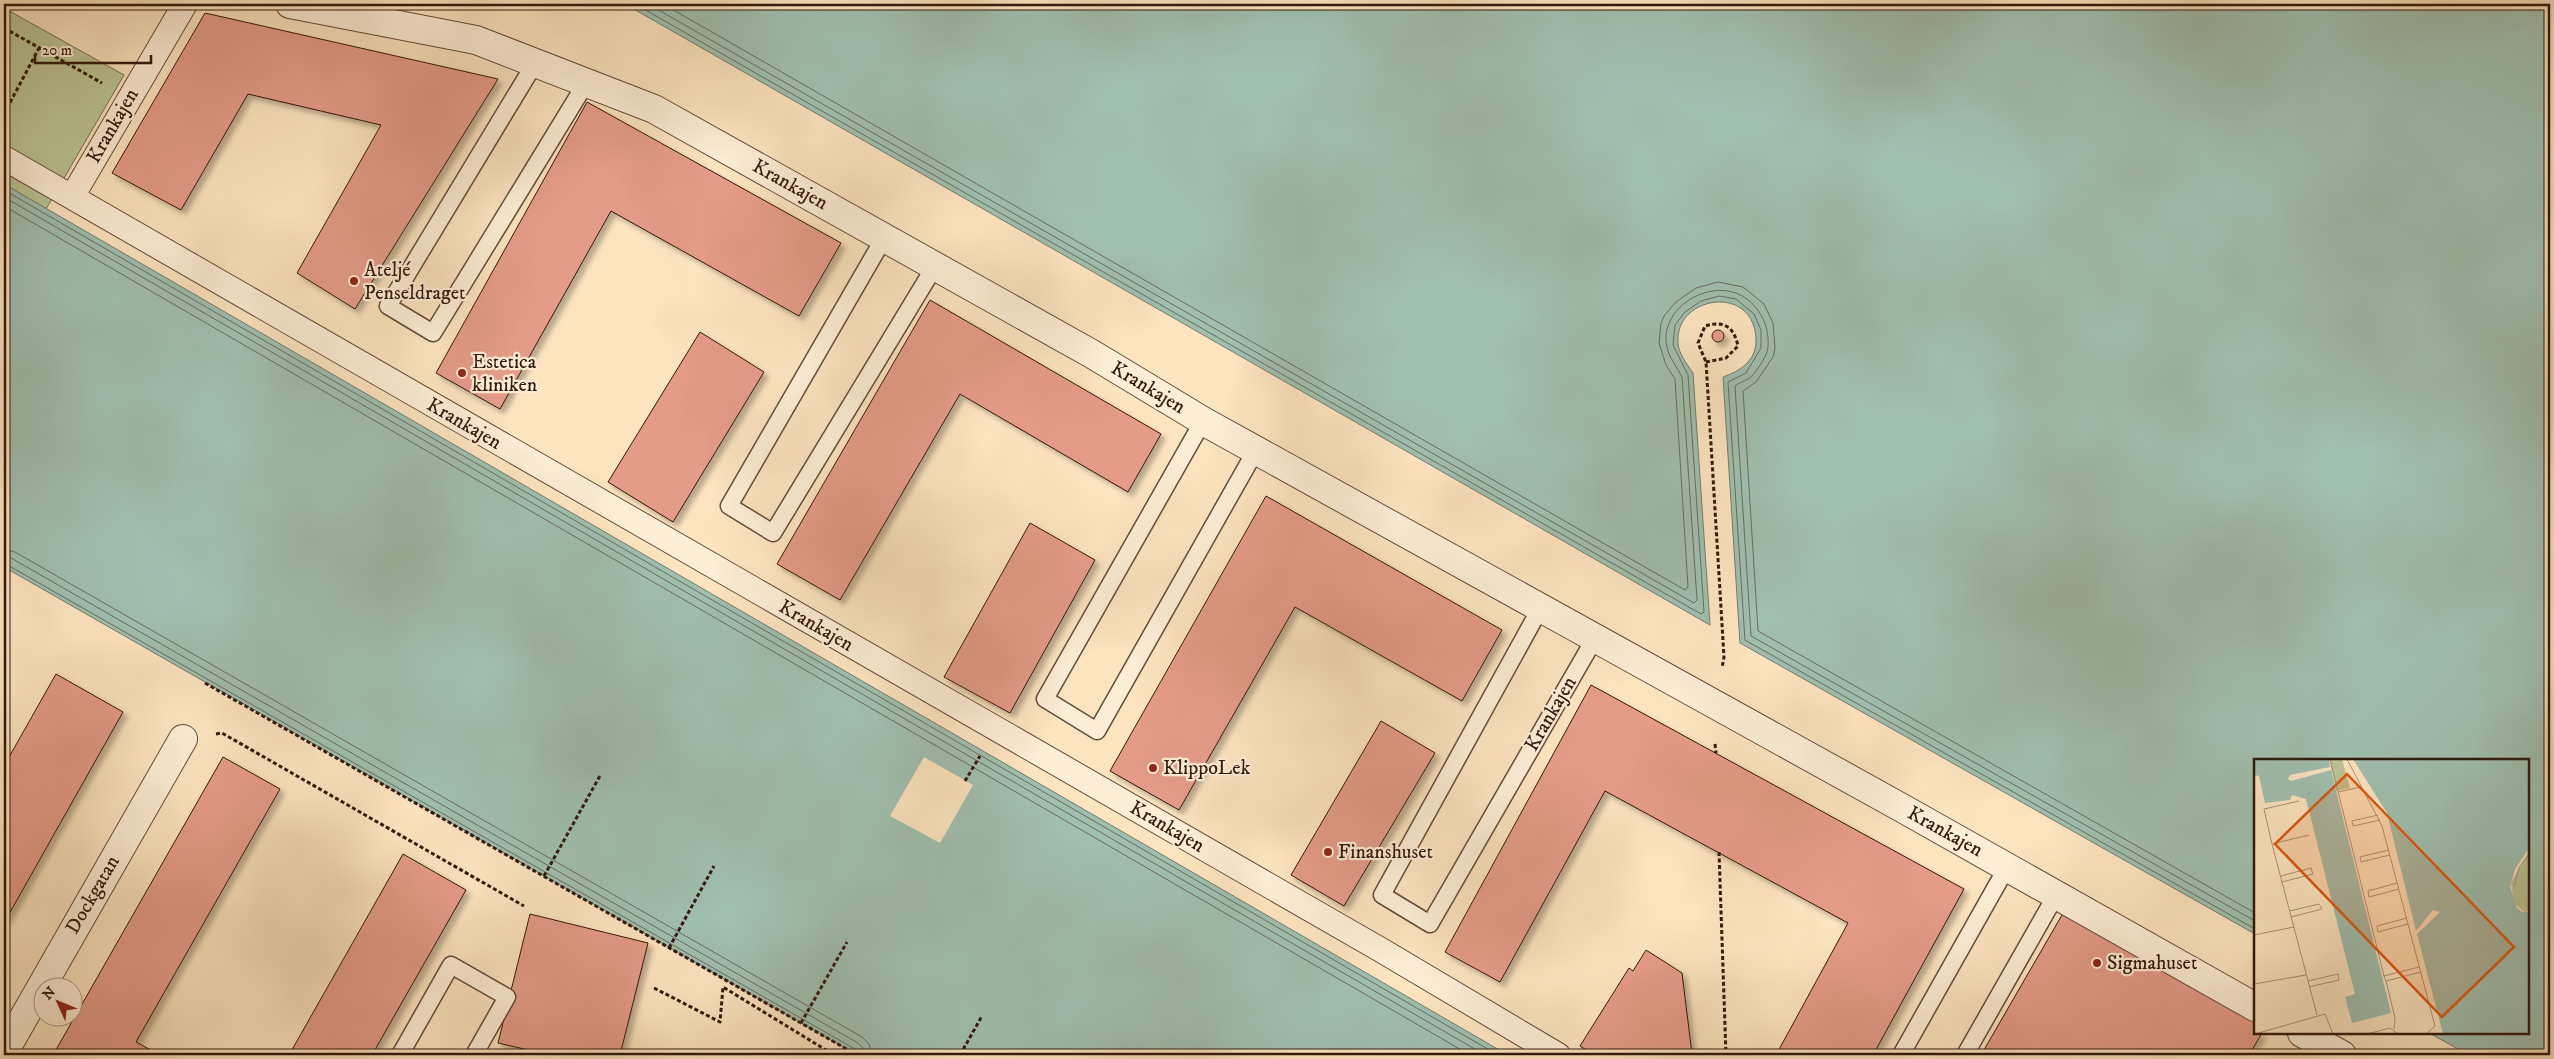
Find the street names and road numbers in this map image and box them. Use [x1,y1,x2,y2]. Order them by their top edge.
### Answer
street label: Krankajen [82,84,145,168]
street label: Krankajen [748,154,833,216]
street label: Krankajen [1106,356,1190,420]
street label: Krankajen [422,393,506,456]
street label: Krankajen [774,595,858,658]
street label: Krankajen [1520,672,1583,756]
street label: Krankajen [1125,796,1209,859]
street label: Krankajen [1903,801,1988,863]
street label: Dockgatan [61,851,126,939]

